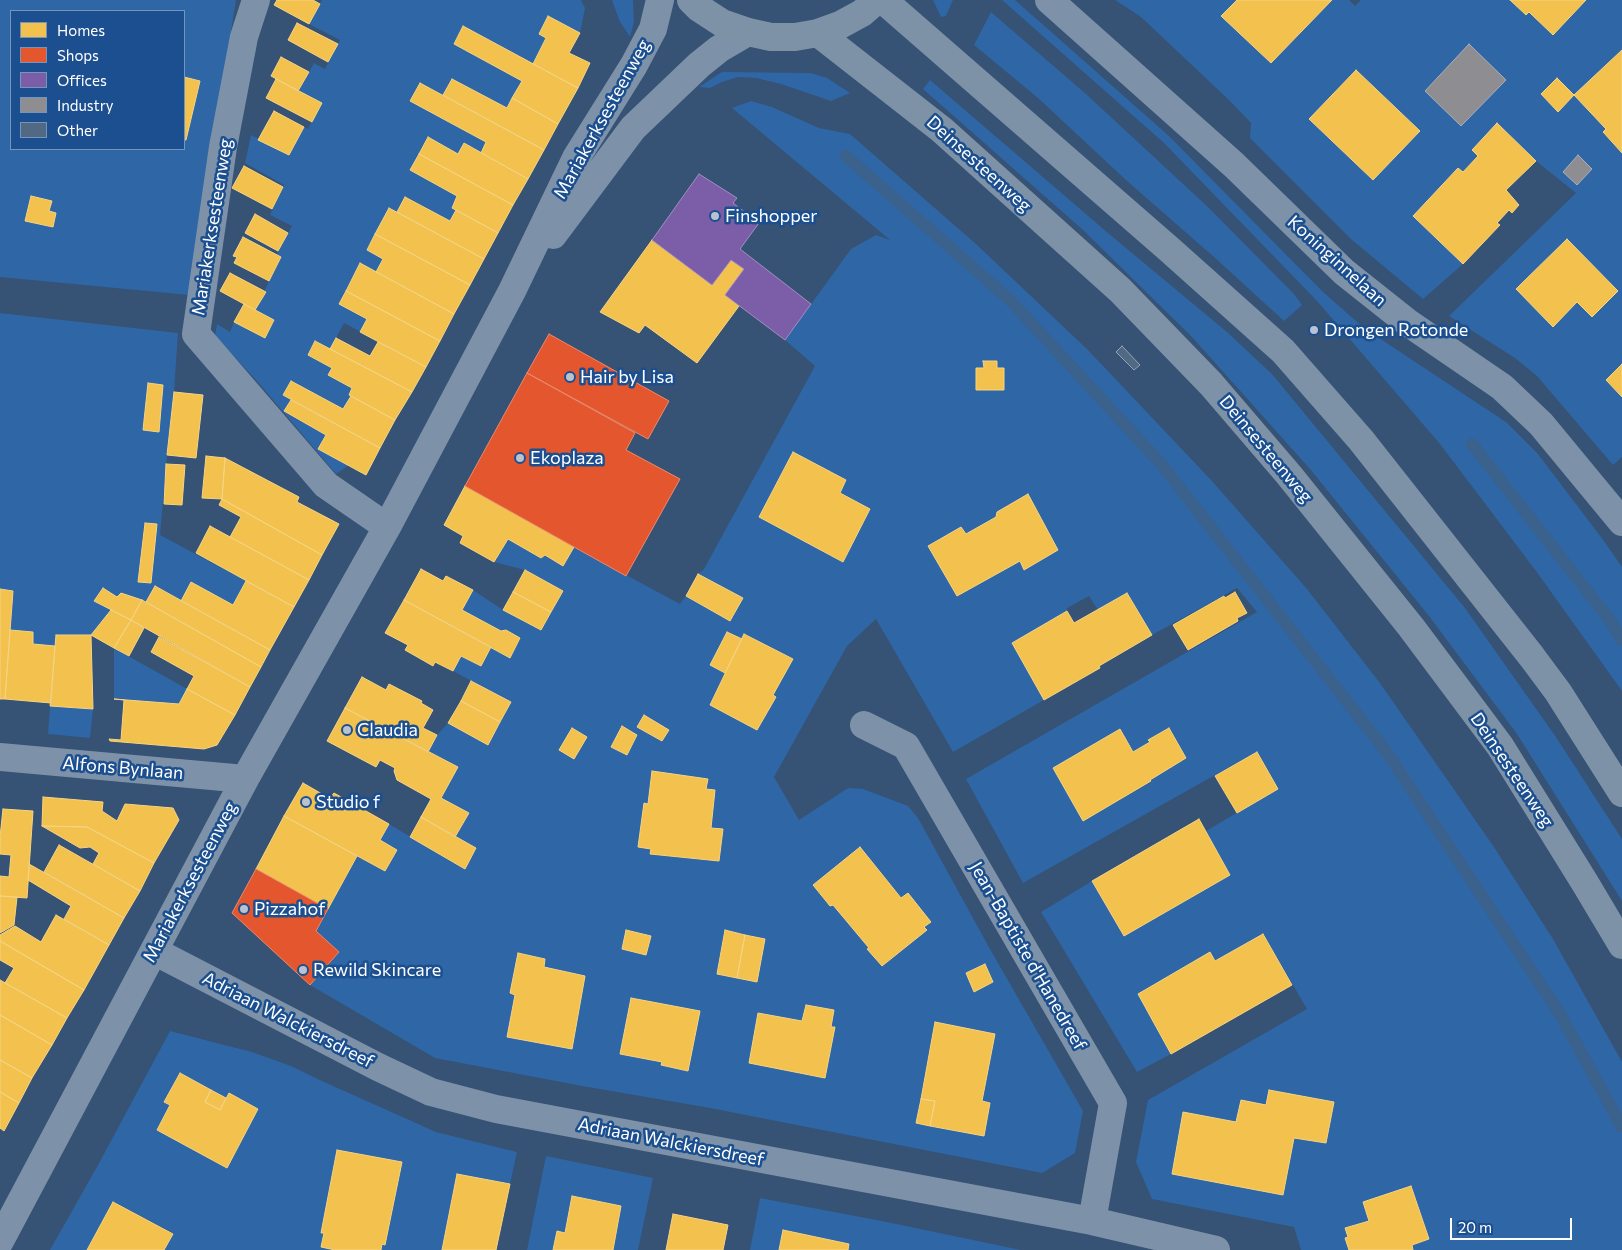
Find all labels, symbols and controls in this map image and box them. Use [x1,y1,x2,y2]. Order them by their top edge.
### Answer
legend [10,10,185,150]
text: Homes [57,21,105,39]
street label: Mariakerksesteenweg [549,35,655,203]
text: Shops [57,46,99,64]
text: Offices [57,71,107,89]
text: Industry [57,96,114,114]
street label: Deinsesteenweg [922,111,1036,217]
text: Other [57,121,98,139]
street label: Mariakerksesteenweg [187,137,237,317]
place label: Finshopper [725,205,818,227]
marker: Finshopper [709,210,721,222]
street label: Koninginnelaan [1283,211,1391,311]
place label: Drongen Rotonde [1324,319,1468,341]
marker: Drongen Rotonde [1308,324,1320,336]
place label: Hair by Lisa [580,366,674,388]
marker: Hair by Lisa [564,371,576,383]
street label: Deinsesteenweg [1215,391,1317,507]
place label: Ekoplaza [530,447,604,469]
marker: Ekoplaza [514,452,526,464]
street label: Deinsesteenweg [1466,709,1558,831]
place label: Claudia [357,719,418,741]
marker: Claudia [341,724,353,736]
street label: Alfons Bynlaan [62,752,184,784]
place label: Studio f [316,791,380,813]
marker: Studio f [300,796,312,808]
street label: Mariakerksesteenweg [138,798,242,966]
street label: Jean-Baptiste d'Hanedreef [965,858,1091,1054]
place label: Pizzahof [254,898,325,920]
marker: Pizzahof [238,903,250,915]
place label: Rewild Skincare [313,959,441,981]
marker: Rewild Skincare [297,964,309,976]
street label: Adriaan Walckiersdreef [199,967,377,1073]
street label: Adriaan Walckiersdreef [576,1113,766,1171]
scale bar [1452,1208,1574,1240]
text: 20 m [1458,1218,1492,1236]

